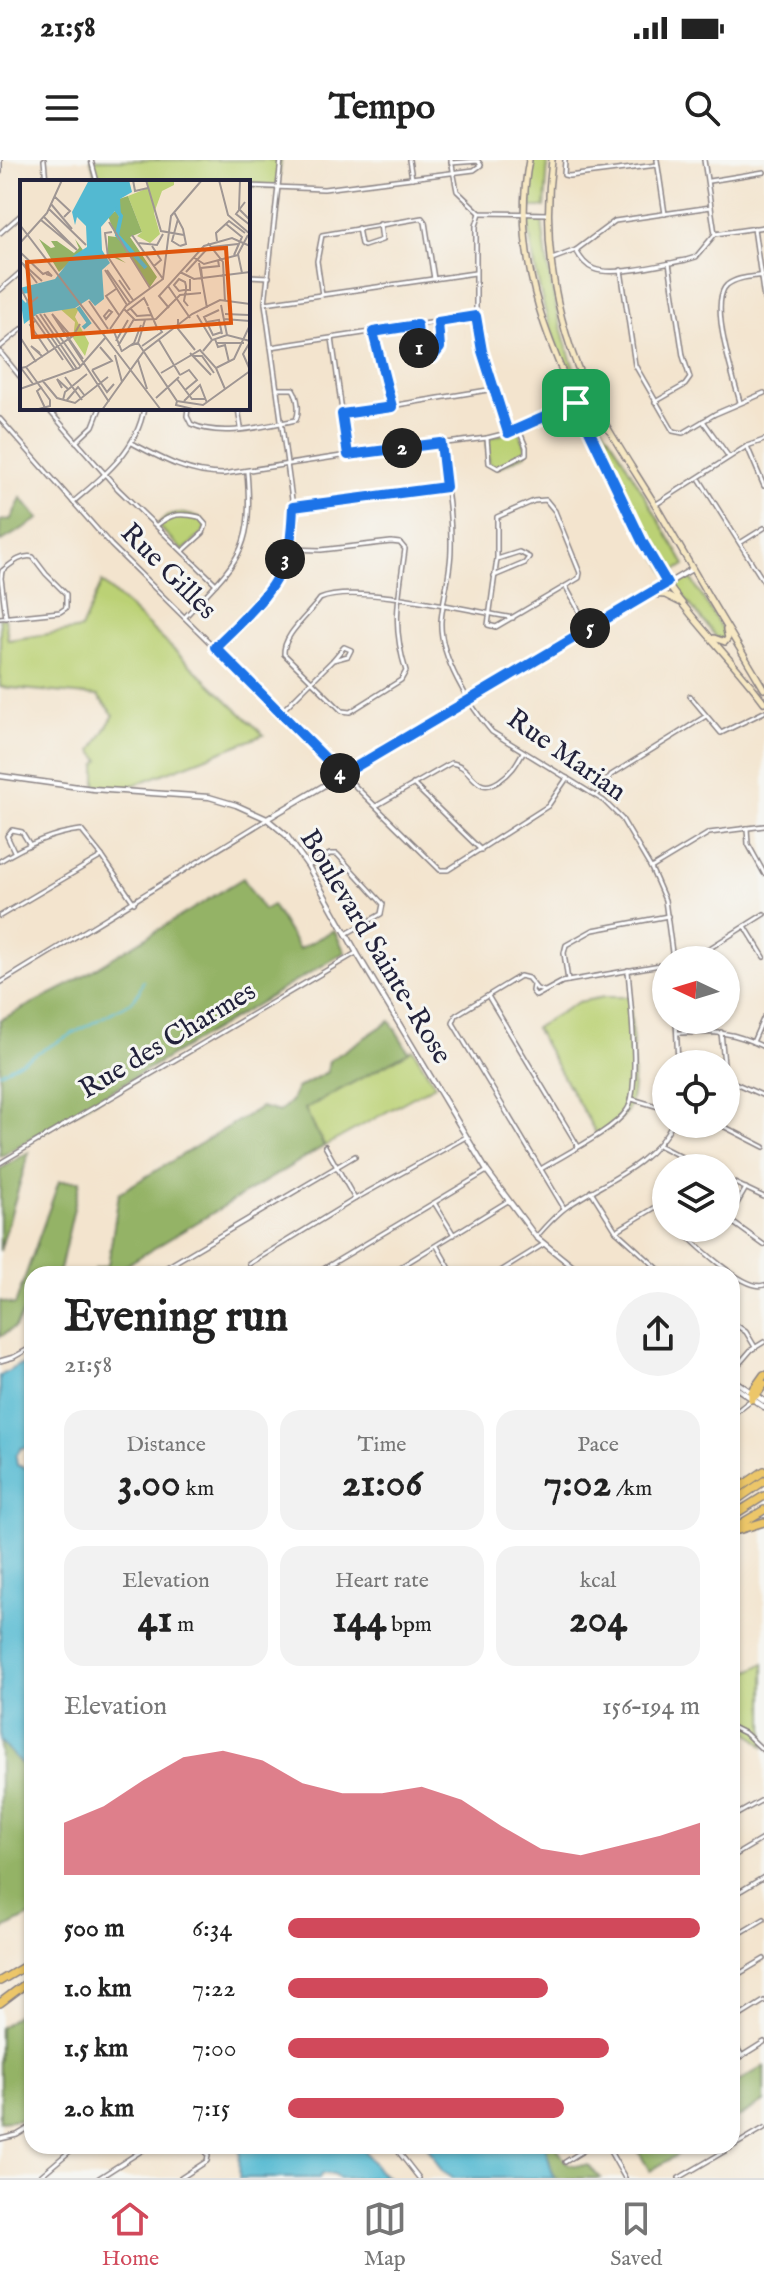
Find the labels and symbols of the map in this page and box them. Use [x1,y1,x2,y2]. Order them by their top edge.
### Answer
inset map [20,180,250,410]
pin: 1 [399,328,439,368]
pin [542,369,610,437]
pin: 2 [382,428,422,468]
street label: Rue Gilles [112,516,224,628]
pin: 3 [265,539,305,579]
pin: 5 [570,608,610,648]
street label: Rue Marian [499,702,633,810]
pin: 4 [320,753,360,793]
street label: Boulevard Sainte-Rose [291,823,459,1071]
north arrow [652,946,740,1034]
street label: Rue des Charmes [73,975,263,1107]

